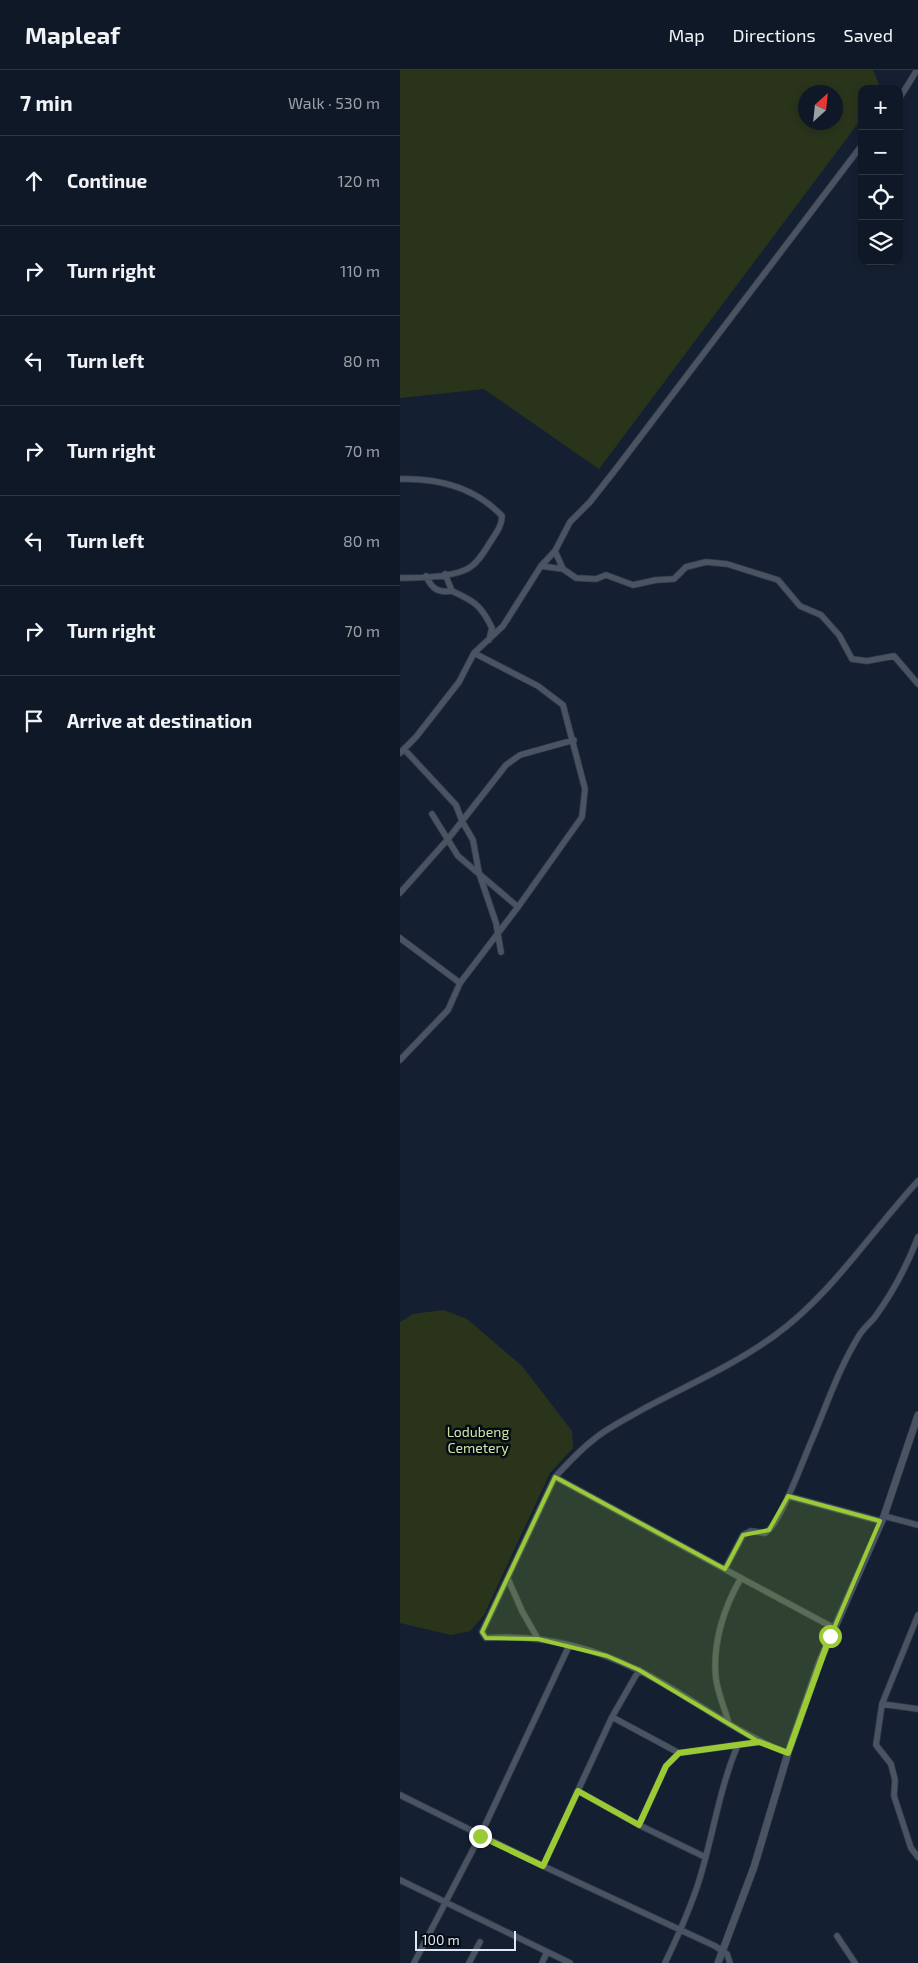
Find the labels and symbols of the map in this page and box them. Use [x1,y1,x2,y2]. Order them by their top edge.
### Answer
north arrow [798,85,843,130]
park label: Lodubeng Cemetery [447,1423,509,1456]
route start [819,1625,842,1648]
route end [469,1825,492,1848]
scale bar [415,1928,516,1951]

